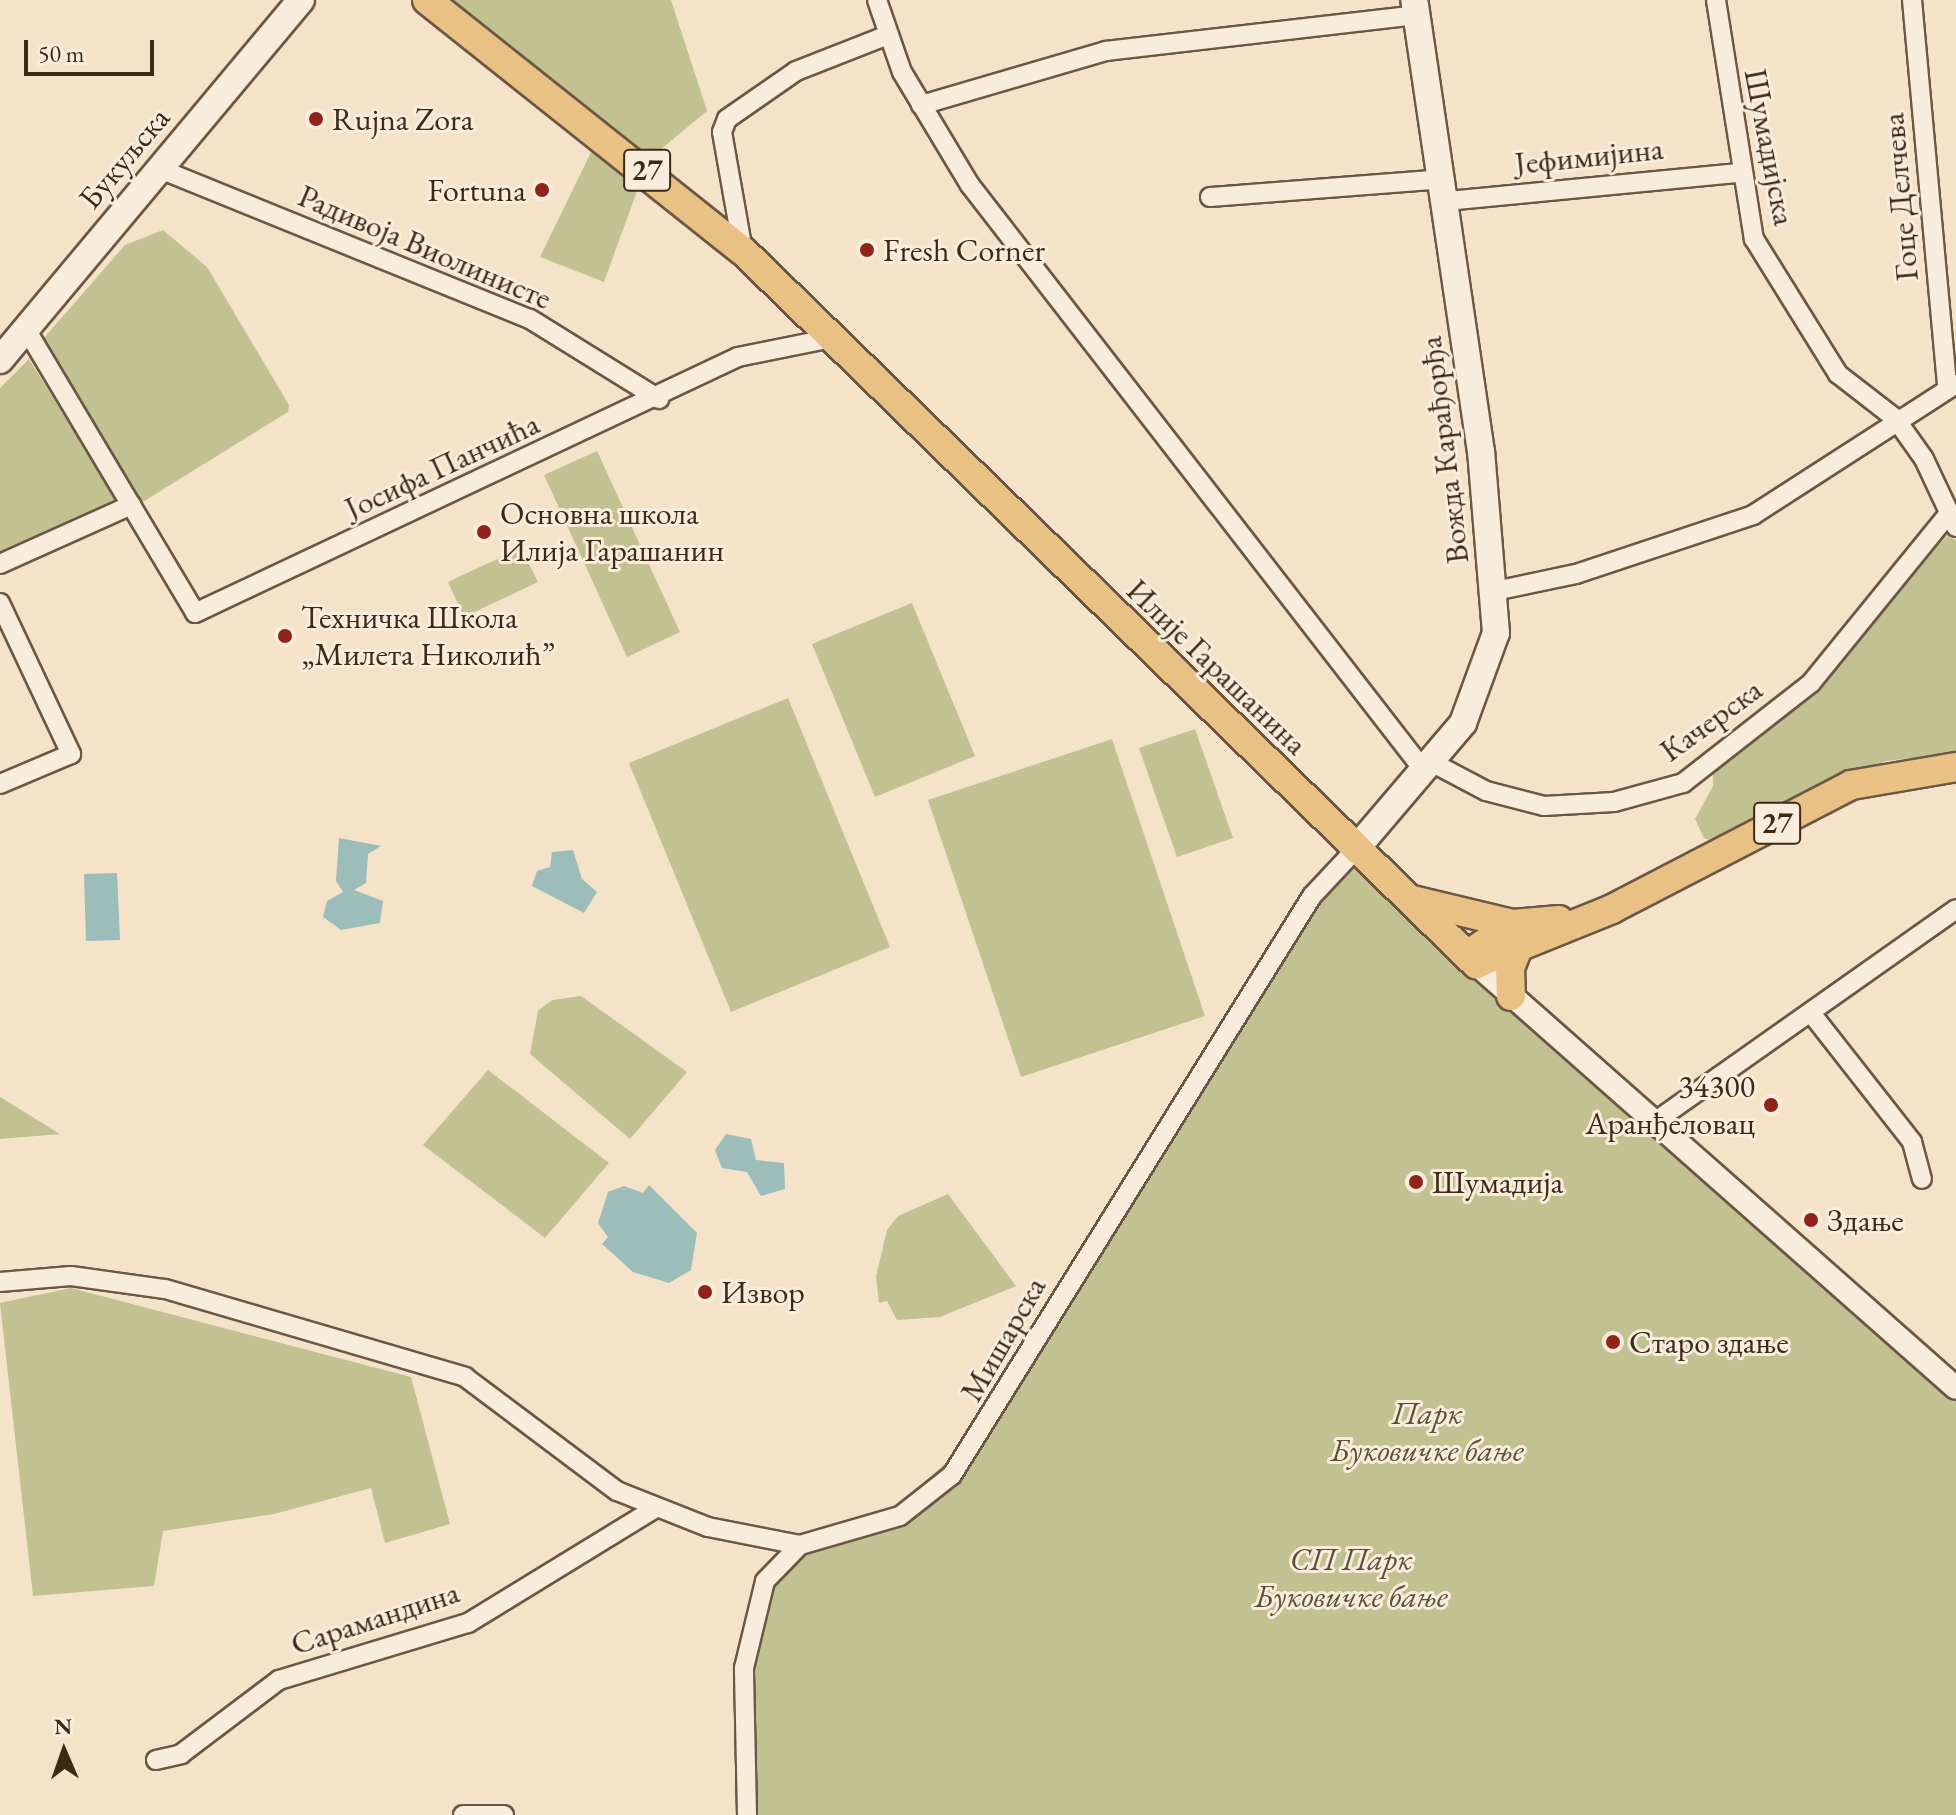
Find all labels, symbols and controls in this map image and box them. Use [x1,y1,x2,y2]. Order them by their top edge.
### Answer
scale bar [28,24,158,74]
text: 50 m [38,38,85,69]
street label: Шумадијска [1736,65,1804,229]
street label: Букуљска [70,99,178,217]
place label: Rujna Zora [332,100,474,138]
marker: Rujna Zora [307,110,325,128]
street label: Гоце Делчева [1874,111,1926,283]
street label: Јефимијина [1513,129,1665,183]
road number: 27 [623,144,671,196]
place label: Fortuna [427,171,526,209]
street label: Радивоја Виолинисте [293,176,557,318]
marker: Fortuna [533,181,551,199]
place label: Fresh Corner [883,231,1045,269]
marker: Fresh Corner [858,241,876,259]
street label: Вожда Карађорђа [1411,334,1477,566]
street label: Јосифа Панчића [339,404,545,528]
place label: Основна школа Илија Гарашанин [500,495,724,570]
marker: Основна школа Илија Гарашанин [475,523,493,541]
street label: Илије Гарашанина [1119,571,1315,763]
place label: Техничка Школа „Милета Николић” [301,599,555,674]
marker: Техничка Школа „Милета Николић” [276,627,294,645]
street label: Качерска [1652,670,1770,770]
road number: 27 [1753,797,1801,849]
place label: 34300 Аранђеловац [1585,1068,1755,1143]
marker: 34300 Аранђеловац [1762,1096,1780,1114]
place label: Шумадија [1432,1163,1563,1201]
marker: Шумадија [1407,1173,1425,1191]
place label: Здање [1827,1201,1904,1239]
marker: Здање [1802,1211,1820,1229]
street label: Мишарска [952,1270,1054,1408]
place label: Извор [721,1273,805,1311]
marker: Извор [696,1283,714,1301]
place label: Старо здање [1629,1323,1789,1361]
marker: Старо здање [1604,1333,1622,1351]
park label: Парк Буковичке бање [1330,1395,1524,1470]
park label: СП Парк Буковичке бање [1254,1541,1448,1616]
street label: Сарамандина [286,1573,464,1663]
north arrow [24,1711,104,1791]
text: N [54,1712,73,1741]

